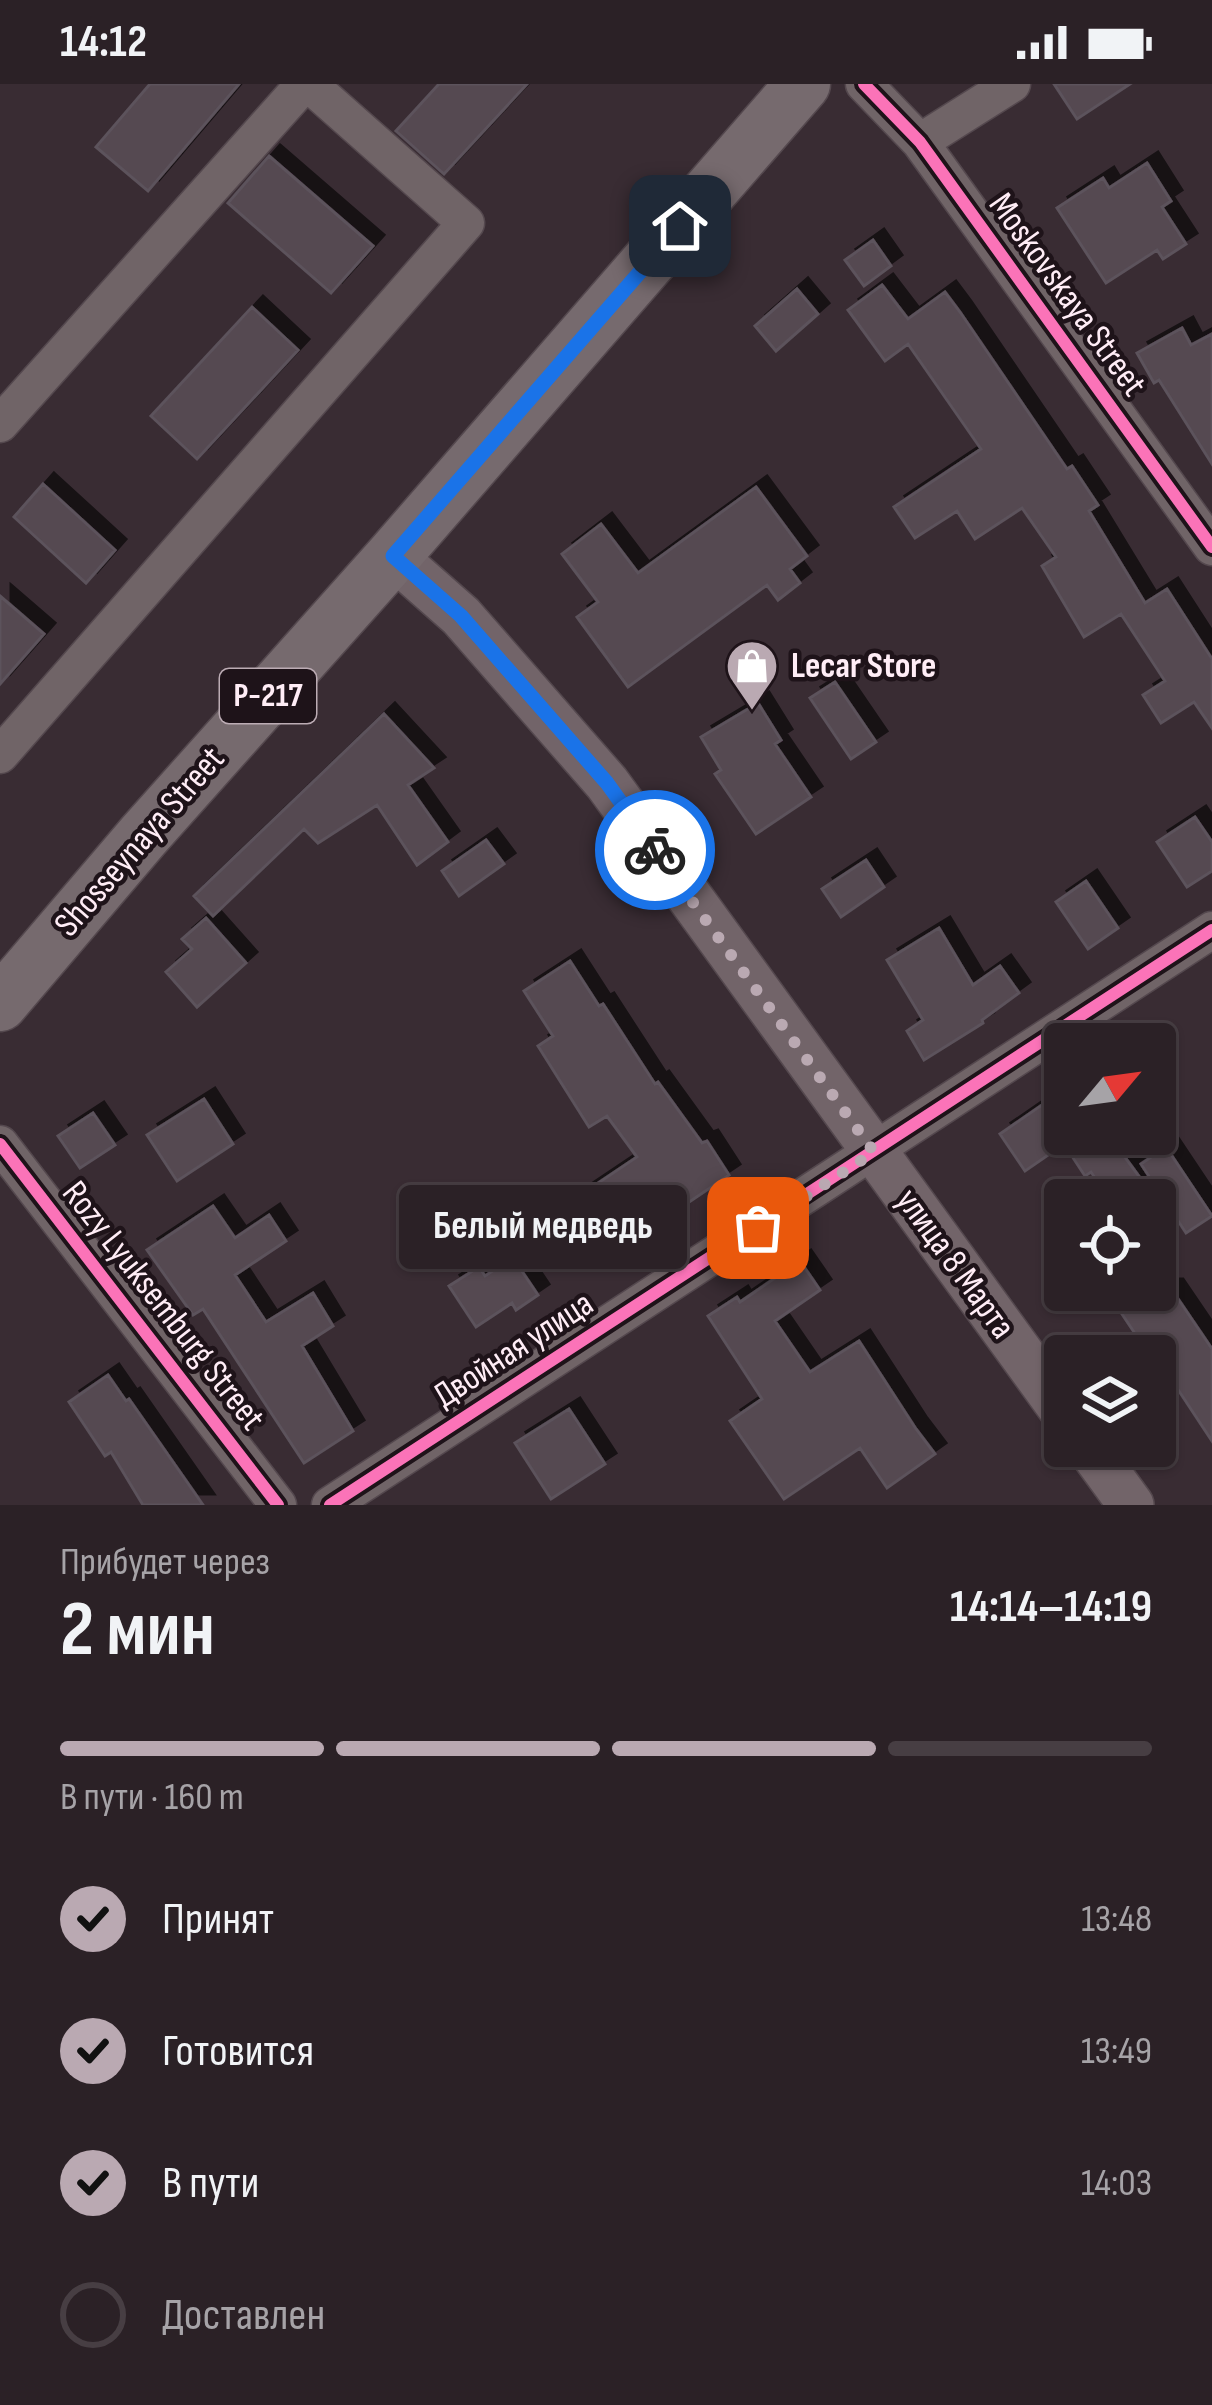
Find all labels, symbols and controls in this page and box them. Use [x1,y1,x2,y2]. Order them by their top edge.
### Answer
text: 14:12 [60,15,147,70]
pin [629,175,731,277]
street label: Moskovskaya Street [979,185,1155,405]
icon: home [647,193,713,259]
shop icon: Lecar Store [724,638,780,712]
place label: Lecar Store [791,645,936,688]
road number: Р-217 [220,669,316,723]
street label: Shosseynaya Street [46,738,234,946]
courier [595,790,715,910]
icon: bike [622,817,688,883]
north arrow [1044,1023,1176,1155]
map controls [1044,1023,1176,1467]
street label: Rozy Lyuksemburg Street [52,1173,274,1439]
pin [707,1177,809,1279]
button: locate [1044,1179,1176,1311]
street label: улица 8 Марта [886,1181,1024,1347]
callout: Белый медведь [398,1186,686,1270]
icon: bag [725,1195,791,1261]
text: Белый медведь [433,1203,653,1250]
street label: Двойная улица [426,1283,602,1417]
button: layers [1044,1335,1176,1467]
text: Прибудет через [60,1539,270,1586]
text: 14:14–14:19 [950,1580,1152,1635]
text: 2 мин [60,1584,215,1677]
text: В пути · 160 m [60,1774,244,1821]
icon: check [60,1886,126,1952]
text: Принят [162,1892,274,1947]
text: 13:48 [1081,1896,1152,1943]
icon: check [60,2018,126,2084]
text: Готовится [162,2024,314,2079]
text: 13:49 [1081,2028,1152,2075]
icon: check [60,2150,126,2216]
text: В пути [162,2156,259,2211]
text: 14:03 [1081,2160,1152,2207]
text: Доставлен [162,2288,325,2343]

